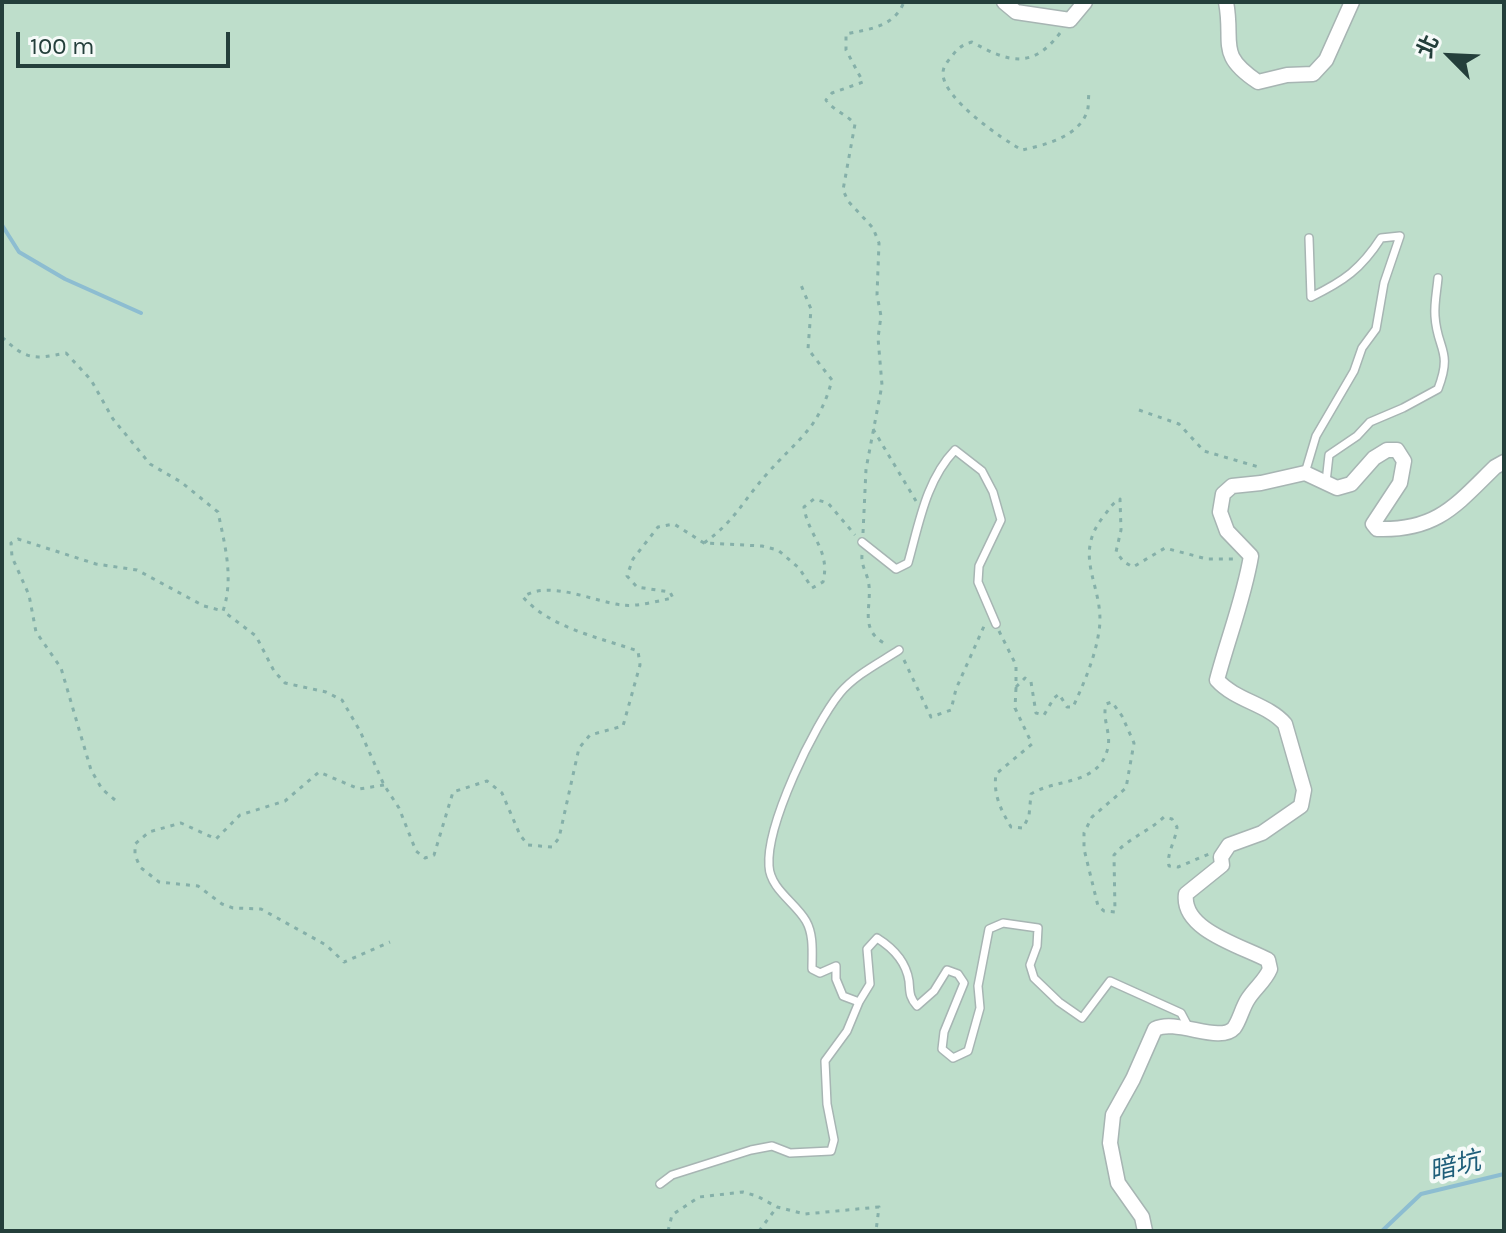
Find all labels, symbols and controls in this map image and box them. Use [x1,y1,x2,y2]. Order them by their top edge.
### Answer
scale bar [20,16,234,66]
north arrow [1410,16,1490,96]
text: 北 [1412,31,1444,62]
text: 100 m [30,32,95,60]
water label: 暗坑 [1426,1146,1484,1188]

